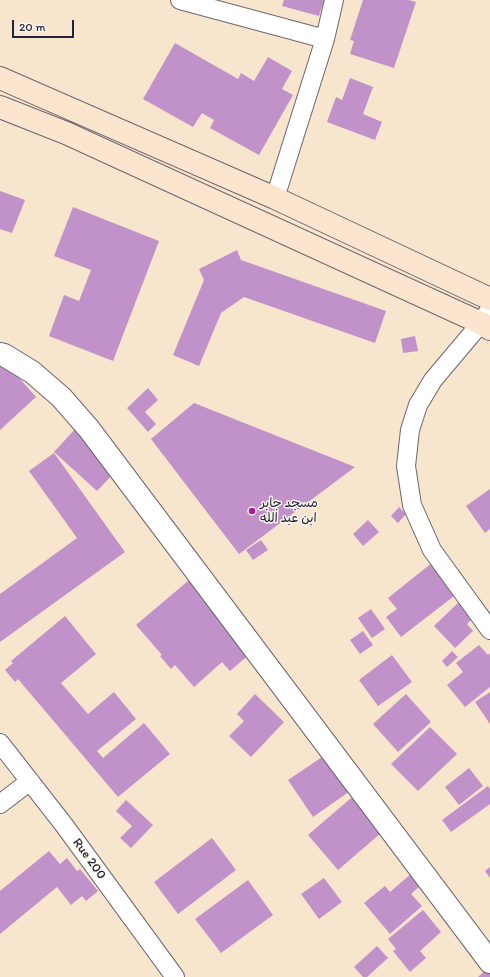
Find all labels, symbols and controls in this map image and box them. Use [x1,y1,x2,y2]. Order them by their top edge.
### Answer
scale bar [14,12,76,38]
text: 20 m [19,20,46,34]
place label: مسجد جابر ابن عبد الله [260,496,318,527]
marker: مسجد جابر ابن عبد الله [247,506,257,516]
street label: Rue 200 [69,835,109,883]

